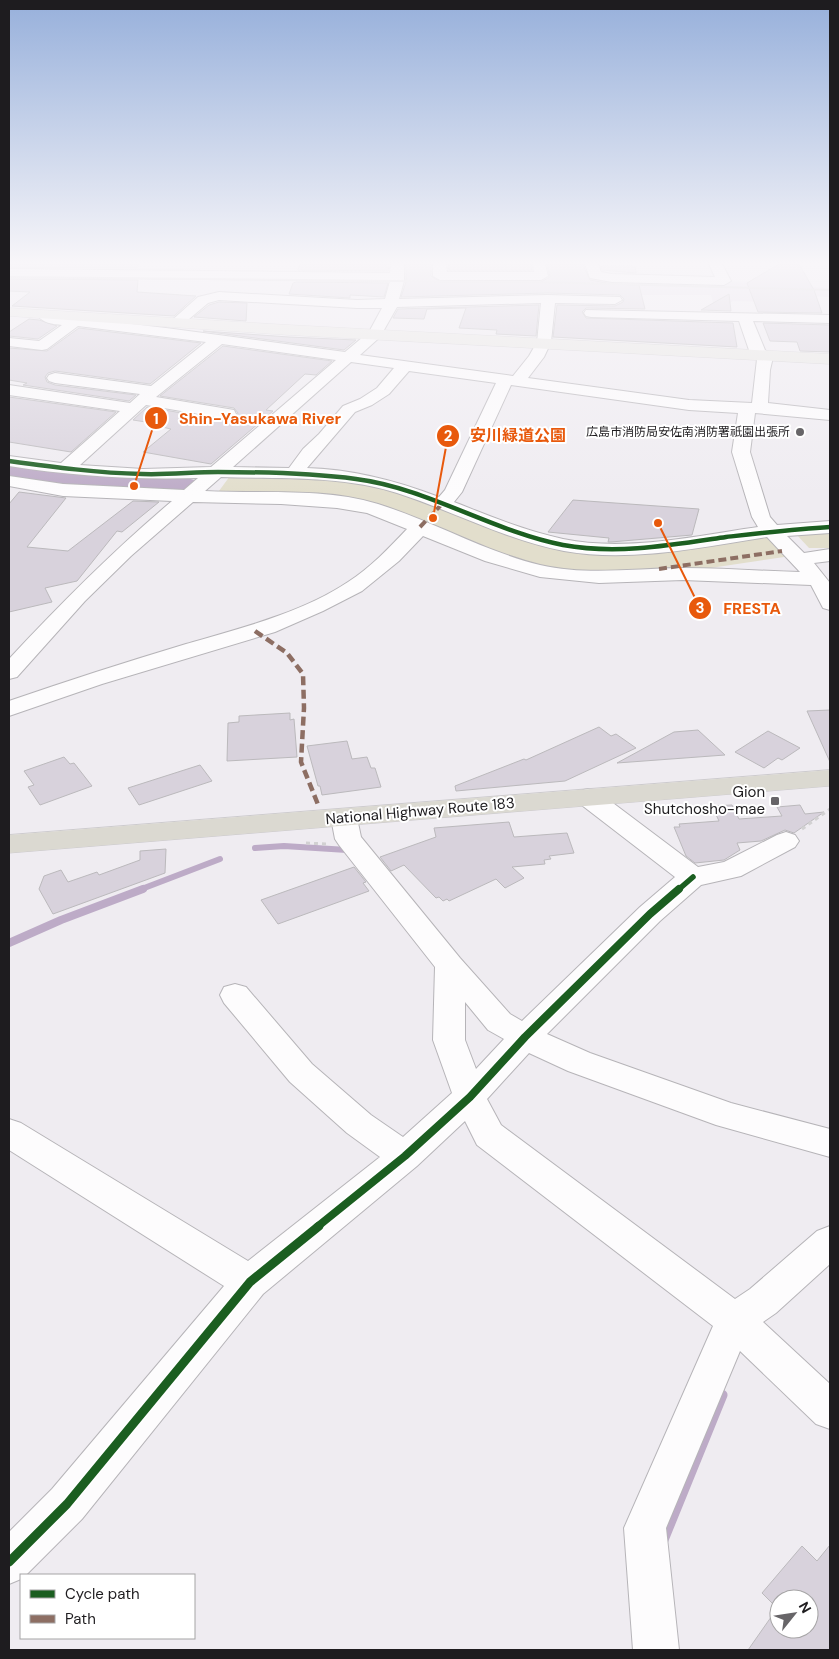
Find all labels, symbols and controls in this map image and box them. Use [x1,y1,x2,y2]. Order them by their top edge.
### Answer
callout: Shin-Yasukawa River [144,403,351,434]
text: Shin-Yasukawa River [179,408,342,429]
text: 1 [153,409,159,429]
callout: 安川緑道公園 [435,420,576,451]
place label: 広島市消防局安佐南消防署祇園出張所 [586,424,790,440]
text: 安川緑道公園 [470,425,566,446]
text: 2 [444,426,453,446]
marker: 広島市消防局安佐南消防署祇園出張所 [794,426,806,438]
callout: FRESTA [688,592,790,623]
text: 3 [695,598,705,618]
text: FRESTA [723,598,781,619]
place label: Gion Shutchosho-mae [644,782,765,819]
street label: National Highway Route 183 [325,793,515,829]
marker: Gion Shutchosho-mae [769,795,781,807]
legend [20,1574,195,1639]
text: Cycle path [65,1584,140,1604]
north arrow [769,1589,819,1639]
text: N [795,1599,816,1616]
text: Path [65,1609,96,1629]

